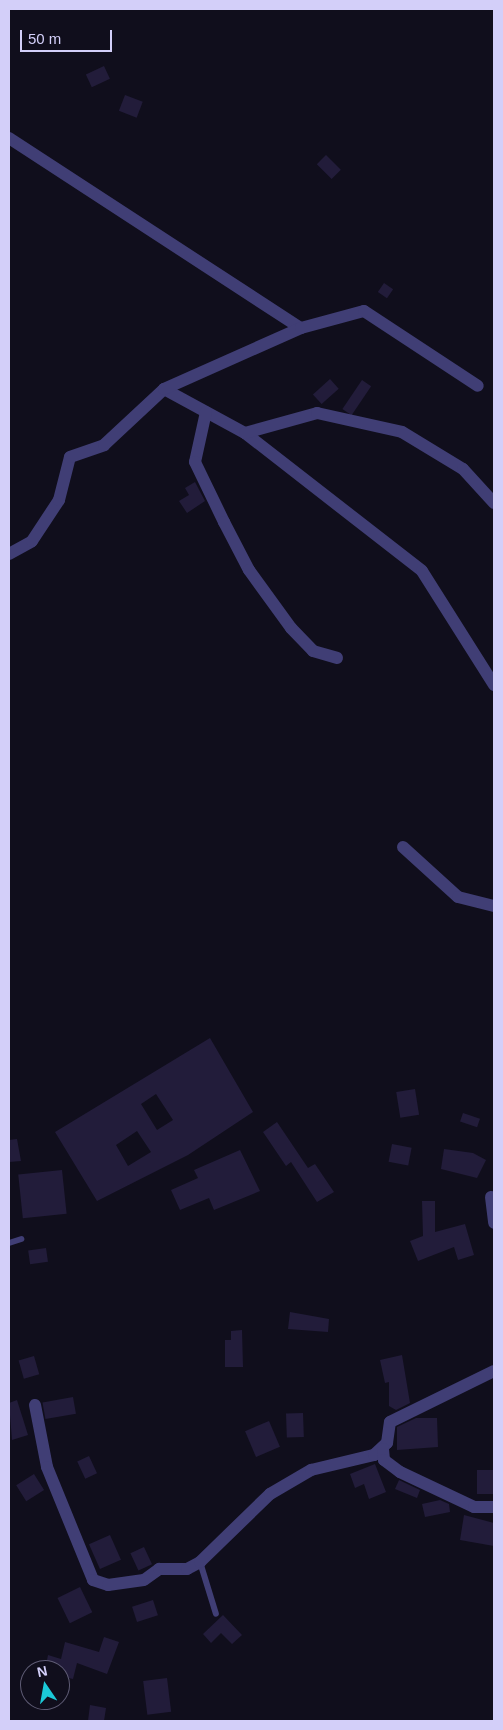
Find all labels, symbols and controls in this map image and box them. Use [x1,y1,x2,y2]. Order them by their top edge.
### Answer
scale bar [22,20,115,52]
text: 50 m [28,30,61,47]
north arrow [20,1660,70,1710]
text: N [35,1662,49,1680]

